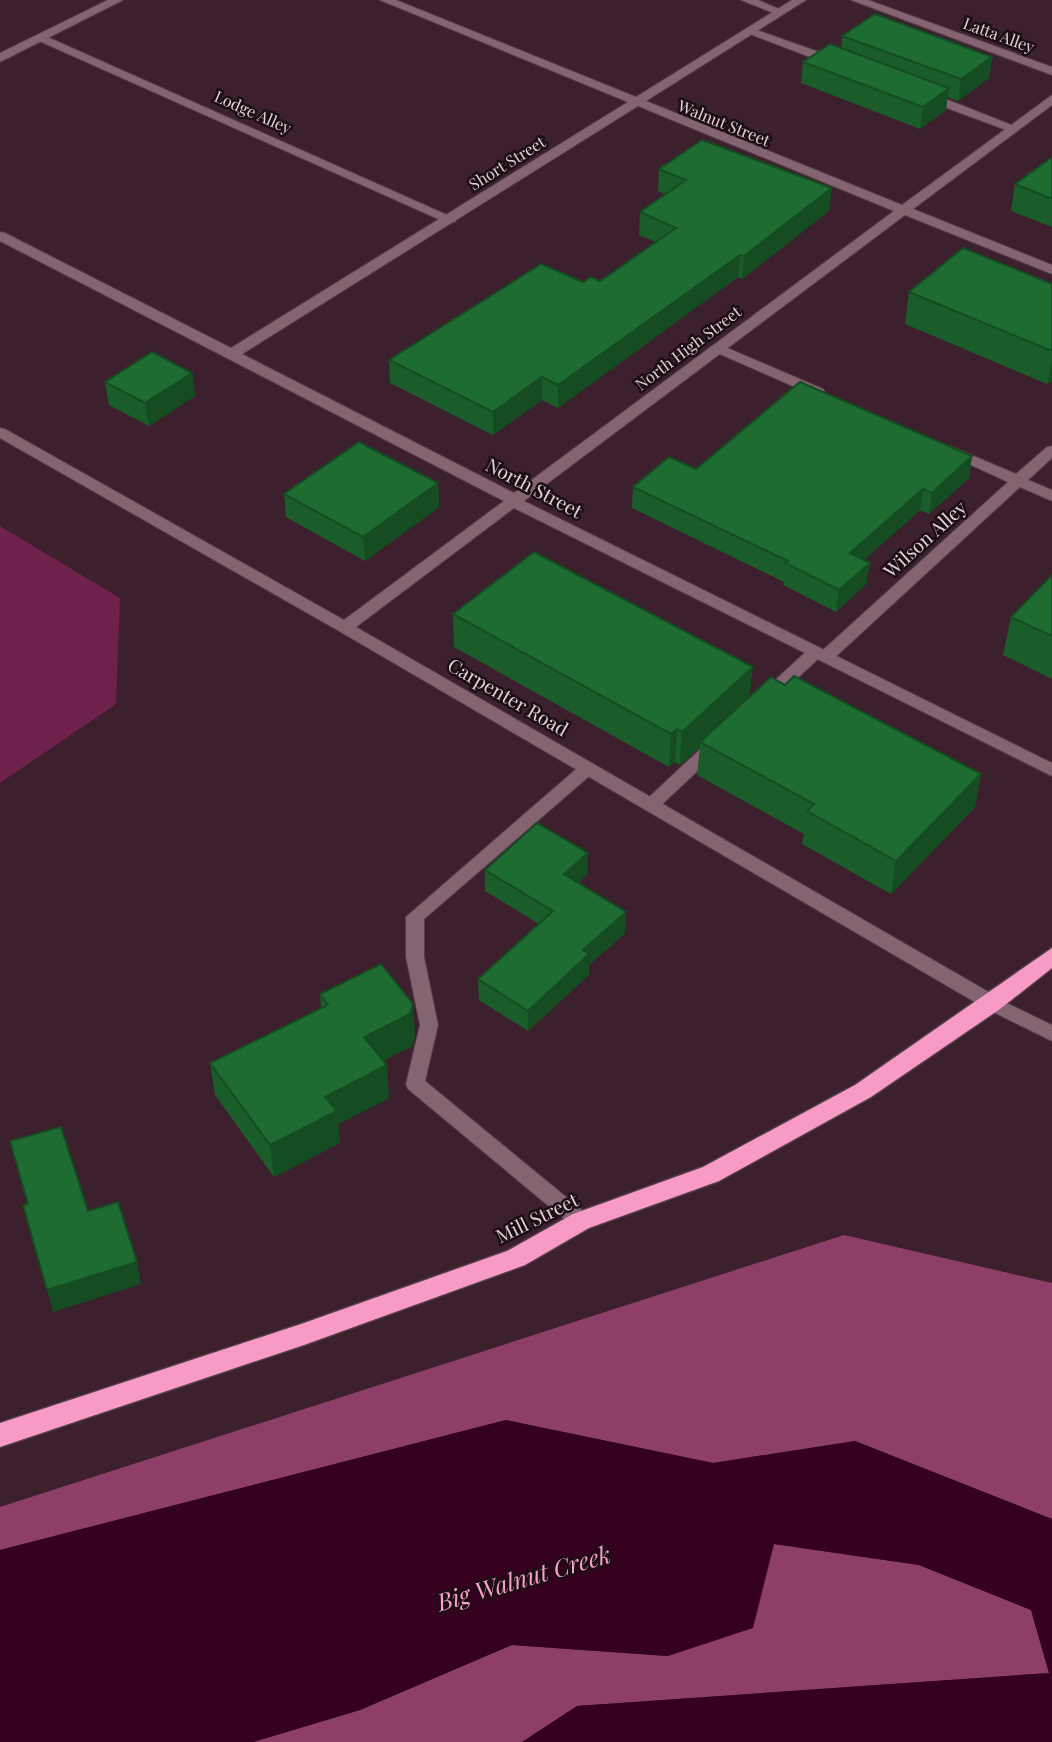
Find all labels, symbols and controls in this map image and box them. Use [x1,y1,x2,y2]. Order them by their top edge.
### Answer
street label: Latta Alley [961,12,1038,57]
street label: Lodge Alley [211,85,295,138]
street label: Walnut Street [674,94,774,151]
street label: Short Street [465,131,549,194]
street label: North High Street [630,301,745,394]
street label: North Street [482,451,587,524]
street label: Wilson Alley [876,494,972,583]
street label: Carpenter Road [443,651,574,741]
street label: Mill Street [491,1186,582,1248]
water label: Big Walnut Creek [432,1537,614,1617]

